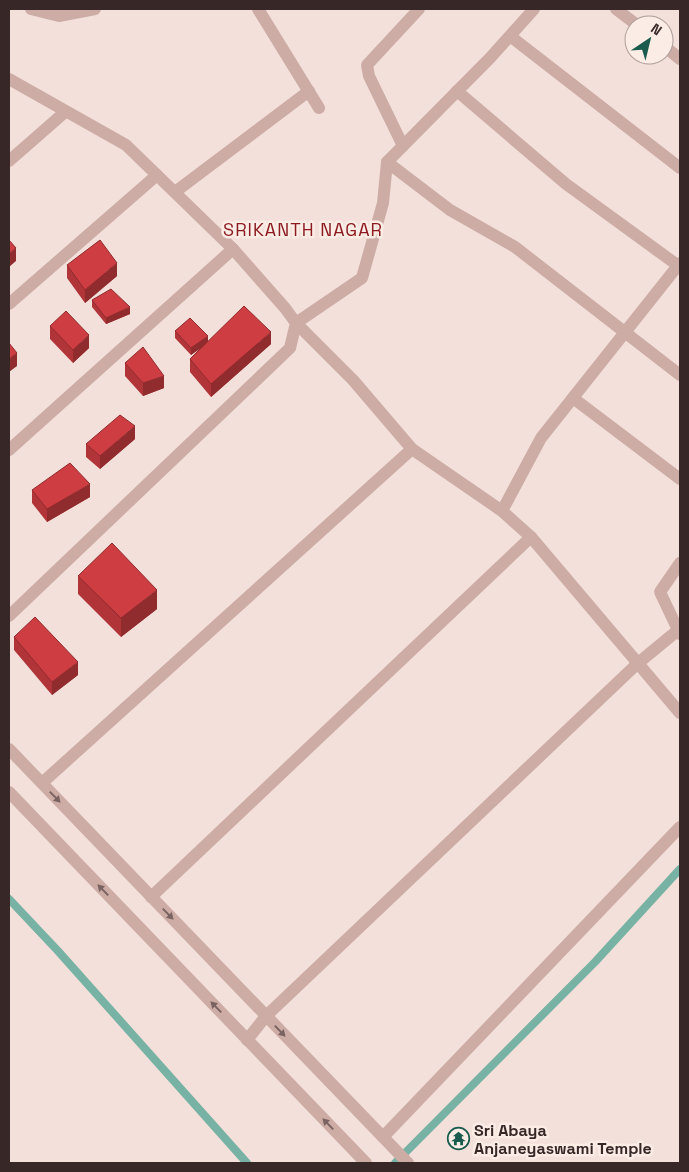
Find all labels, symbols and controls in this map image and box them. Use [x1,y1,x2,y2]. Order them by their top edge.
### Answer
north arrow [624,15,674,65]
text: N [647,19,665,39]
district label: SRIKANTH NAGAR [223,218,383,241]
one-way arrow [49,790,61,802]
one-way arrow [97,884,109,896]
one-way arrow [161,907,173,919]
one-way arrow [210,1001,222,1013]
one-way arrow [274,1024,286,1036]
one-way arrow [322,1118,334,1130]
place label: Sri Abaya Anjaneyaswami Temple [474,1120,652,1159]
temple icon: Sri Abaya Anjaneyaswami Temple [446,1127,470,1151]

